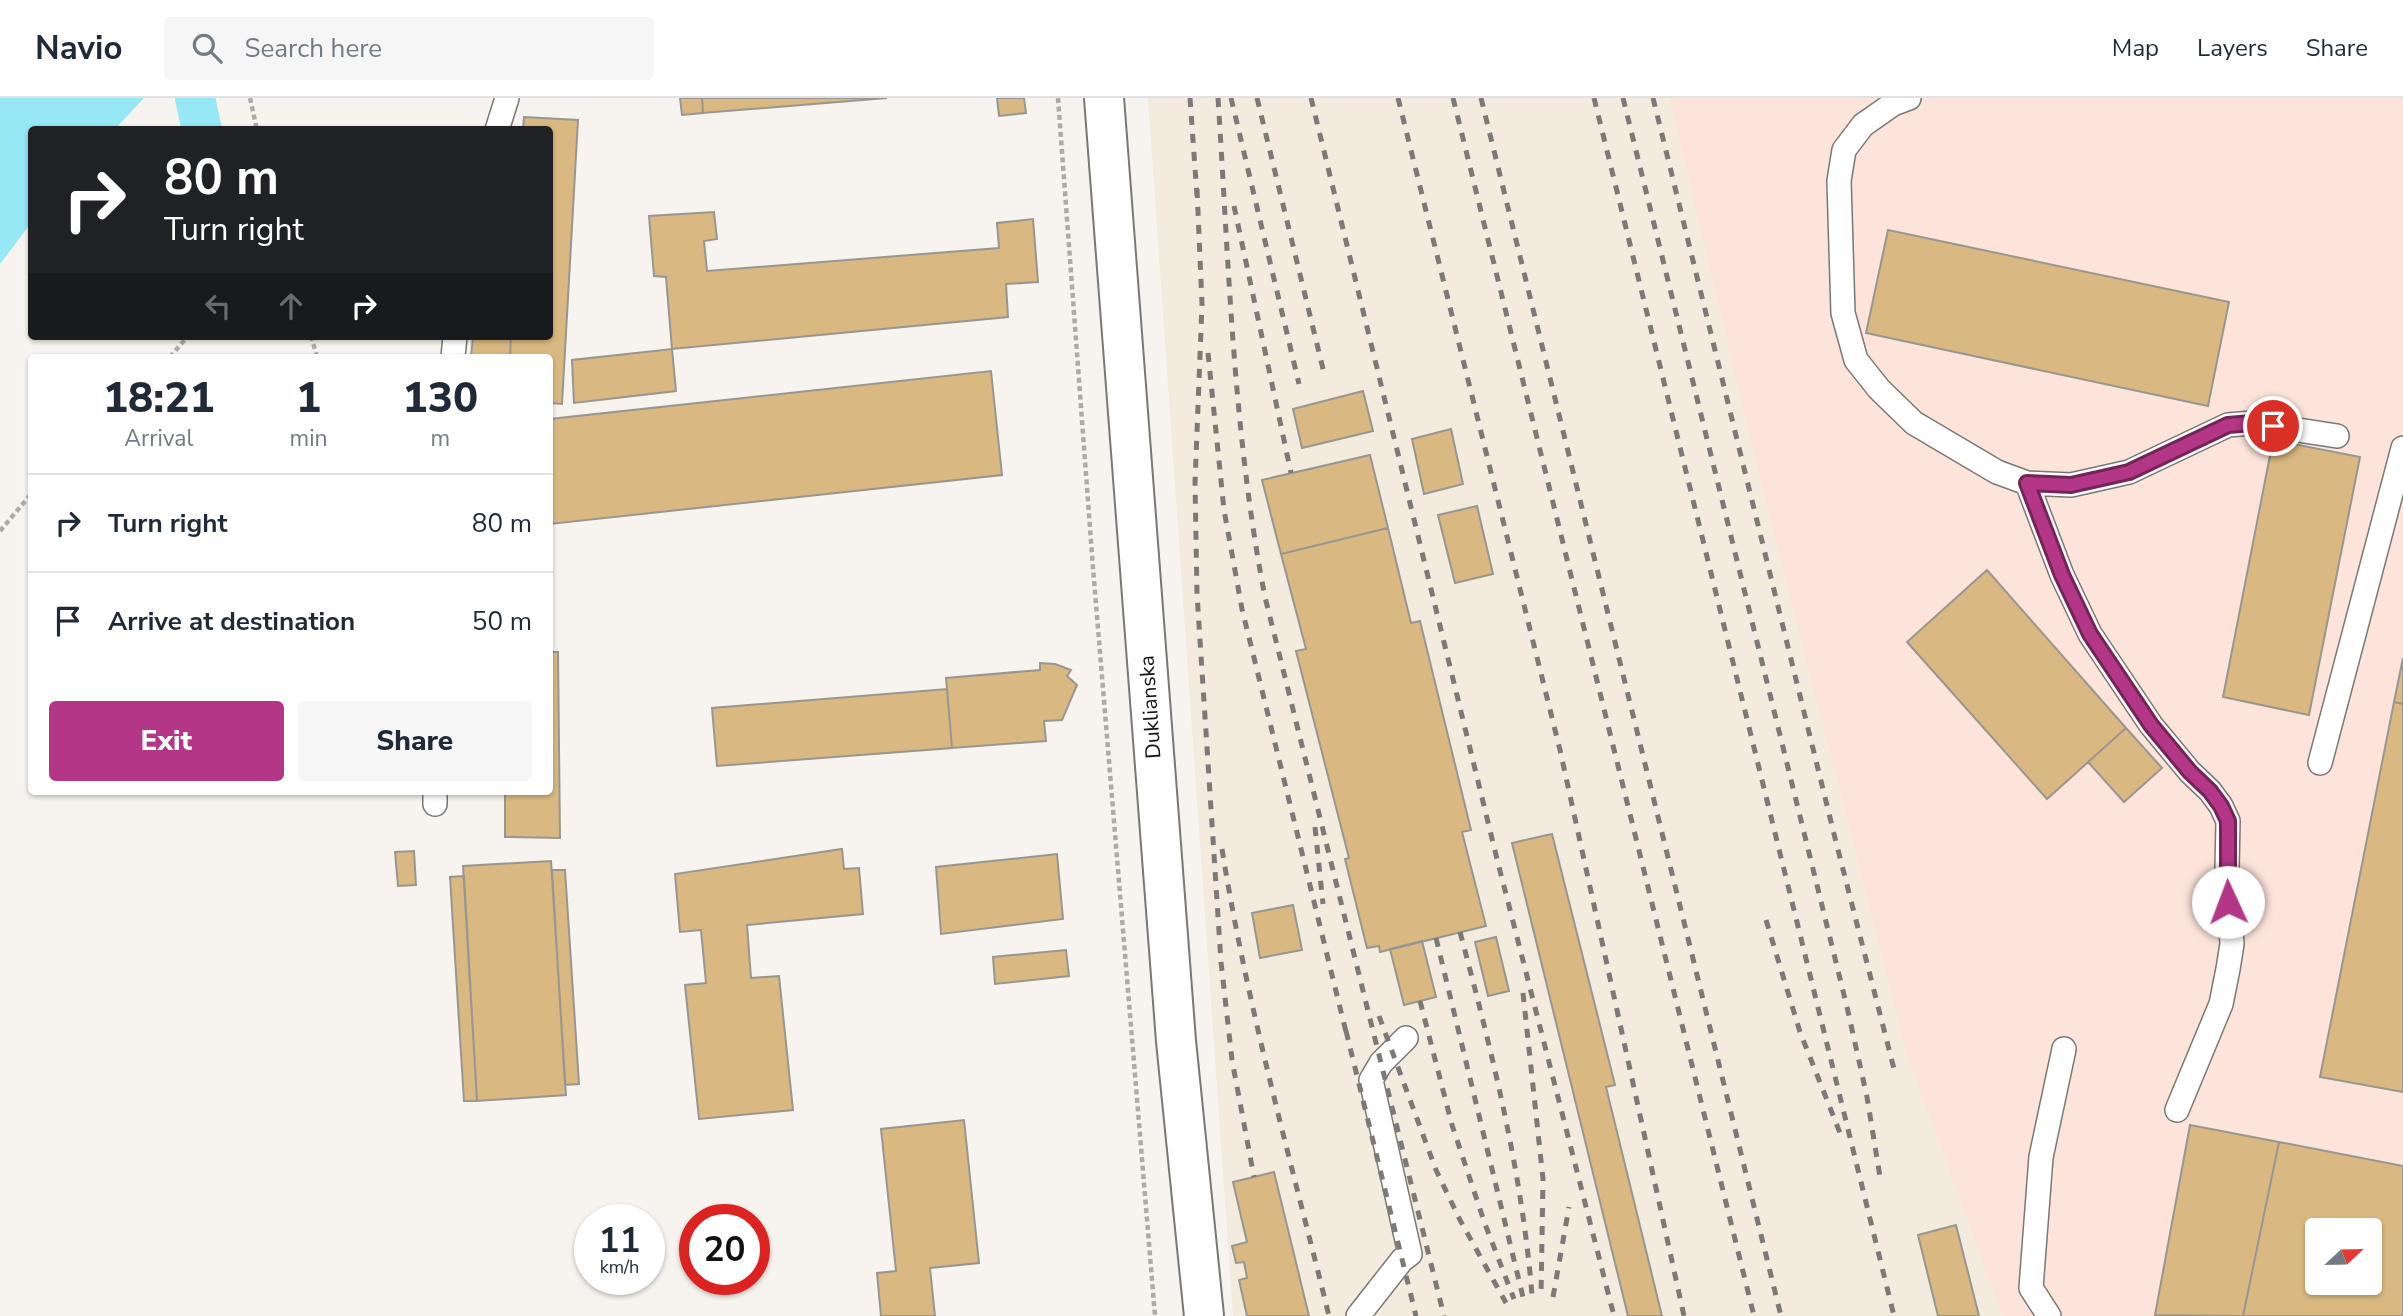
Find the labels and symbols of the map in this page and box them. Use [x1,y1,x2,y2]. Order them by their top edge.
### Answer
pin [2243,396,2303,456]
street label: Duklianska [1132,654,1168,760]
position arrow [2191,865,2265,939]
speed limit sign: 20 [679,1204,770,1295]
north arrow [2305,1218,2382,1295]

